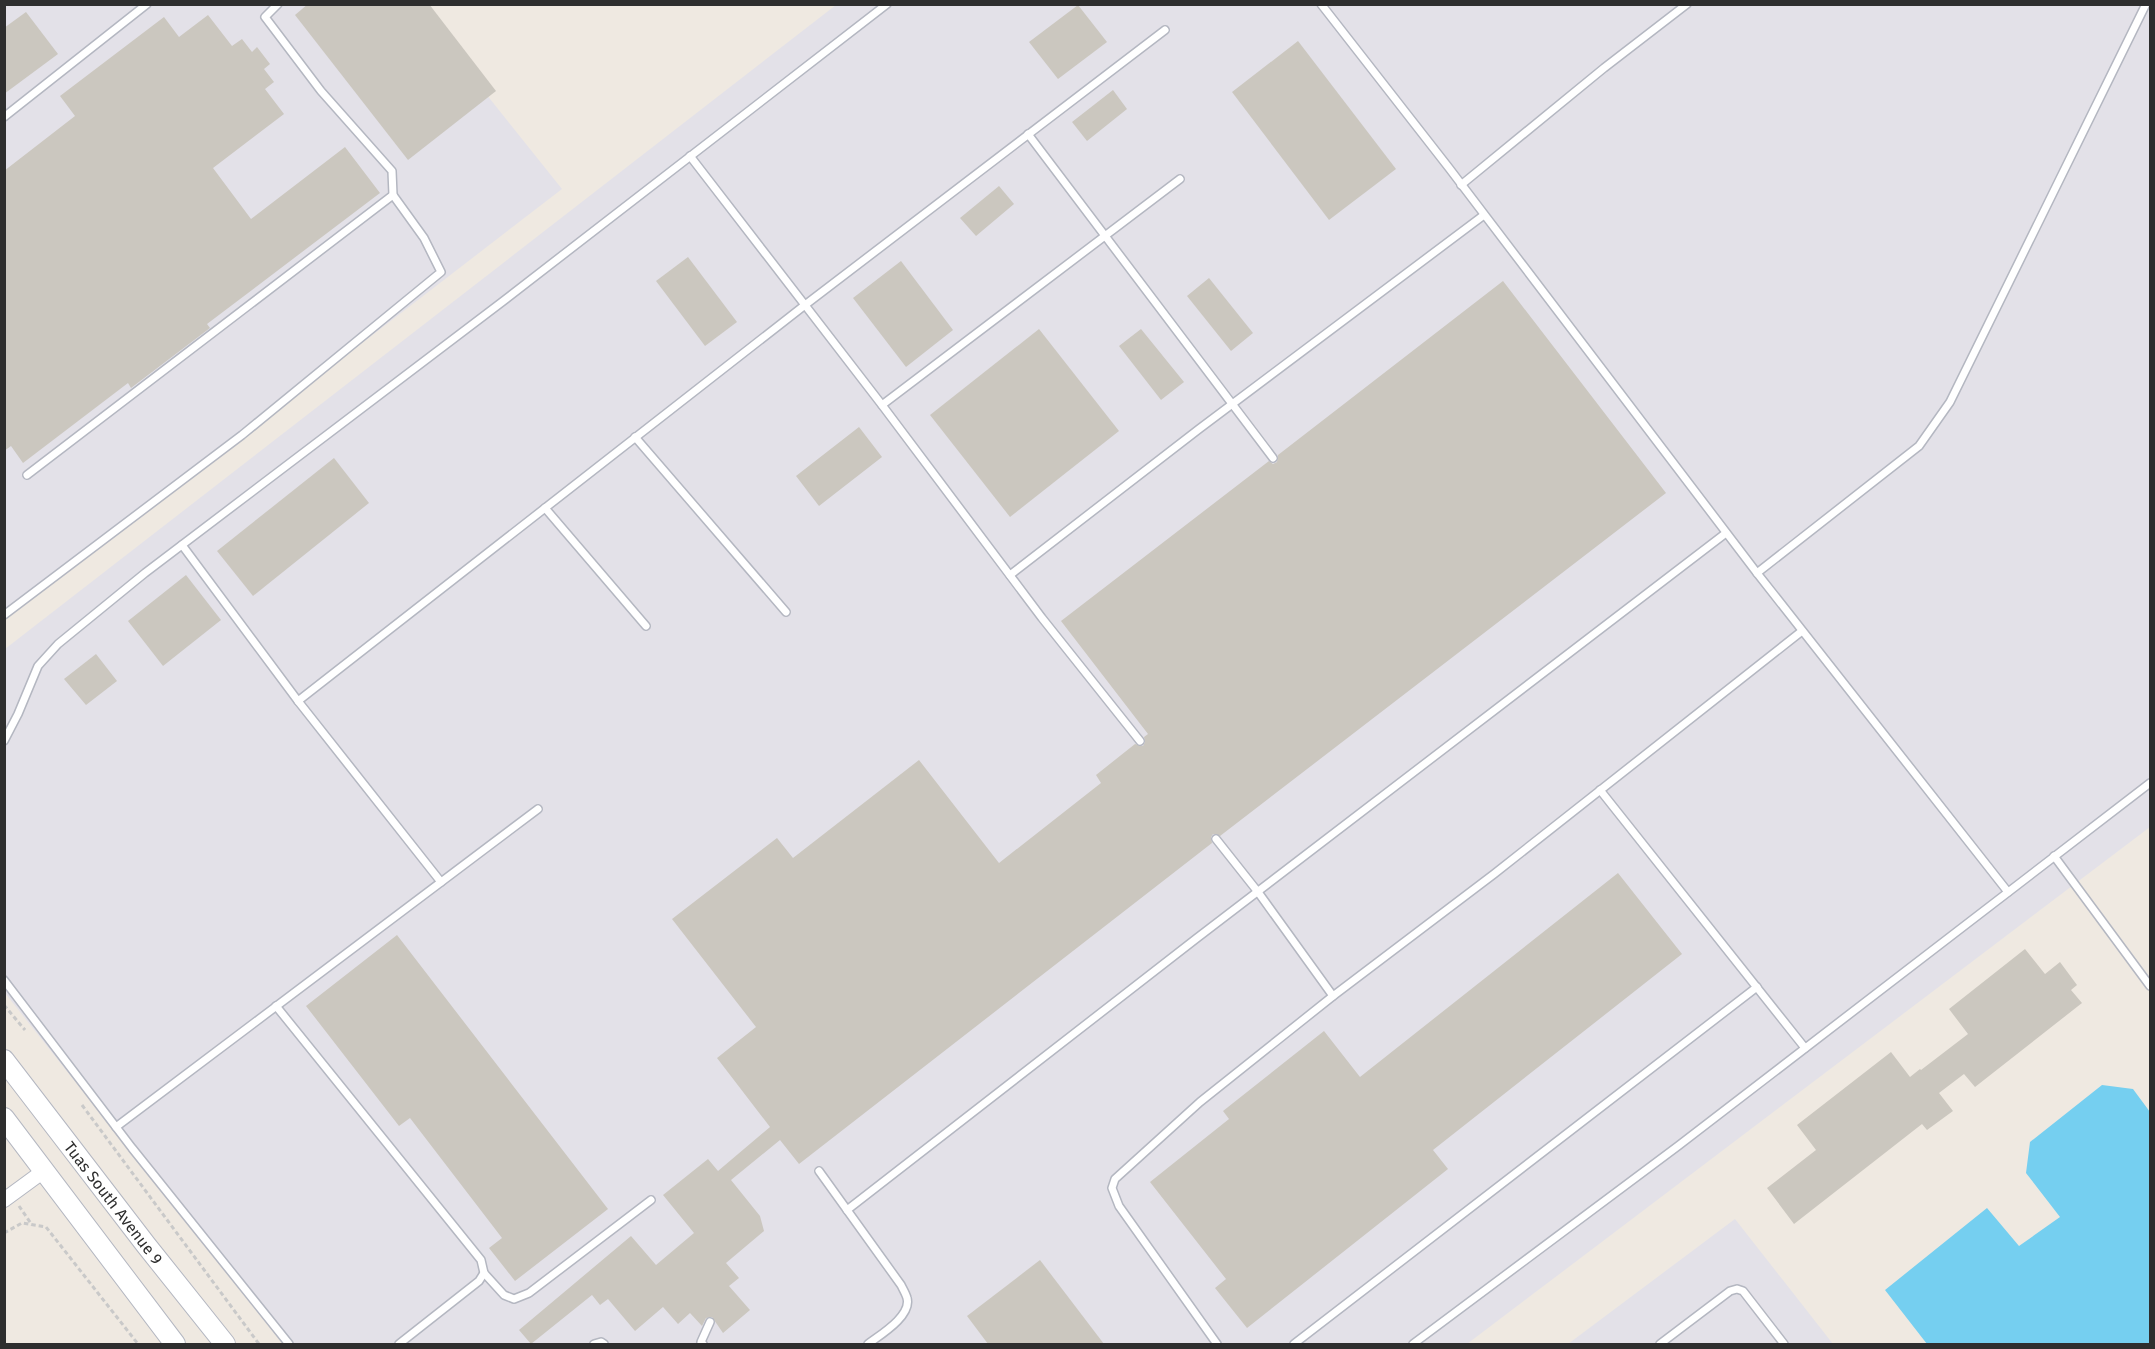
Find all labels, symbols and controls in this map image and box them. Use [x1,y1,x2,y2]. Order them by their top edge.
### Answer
street label: Tuas South Avenue 9 [60,1138,167,1268]

